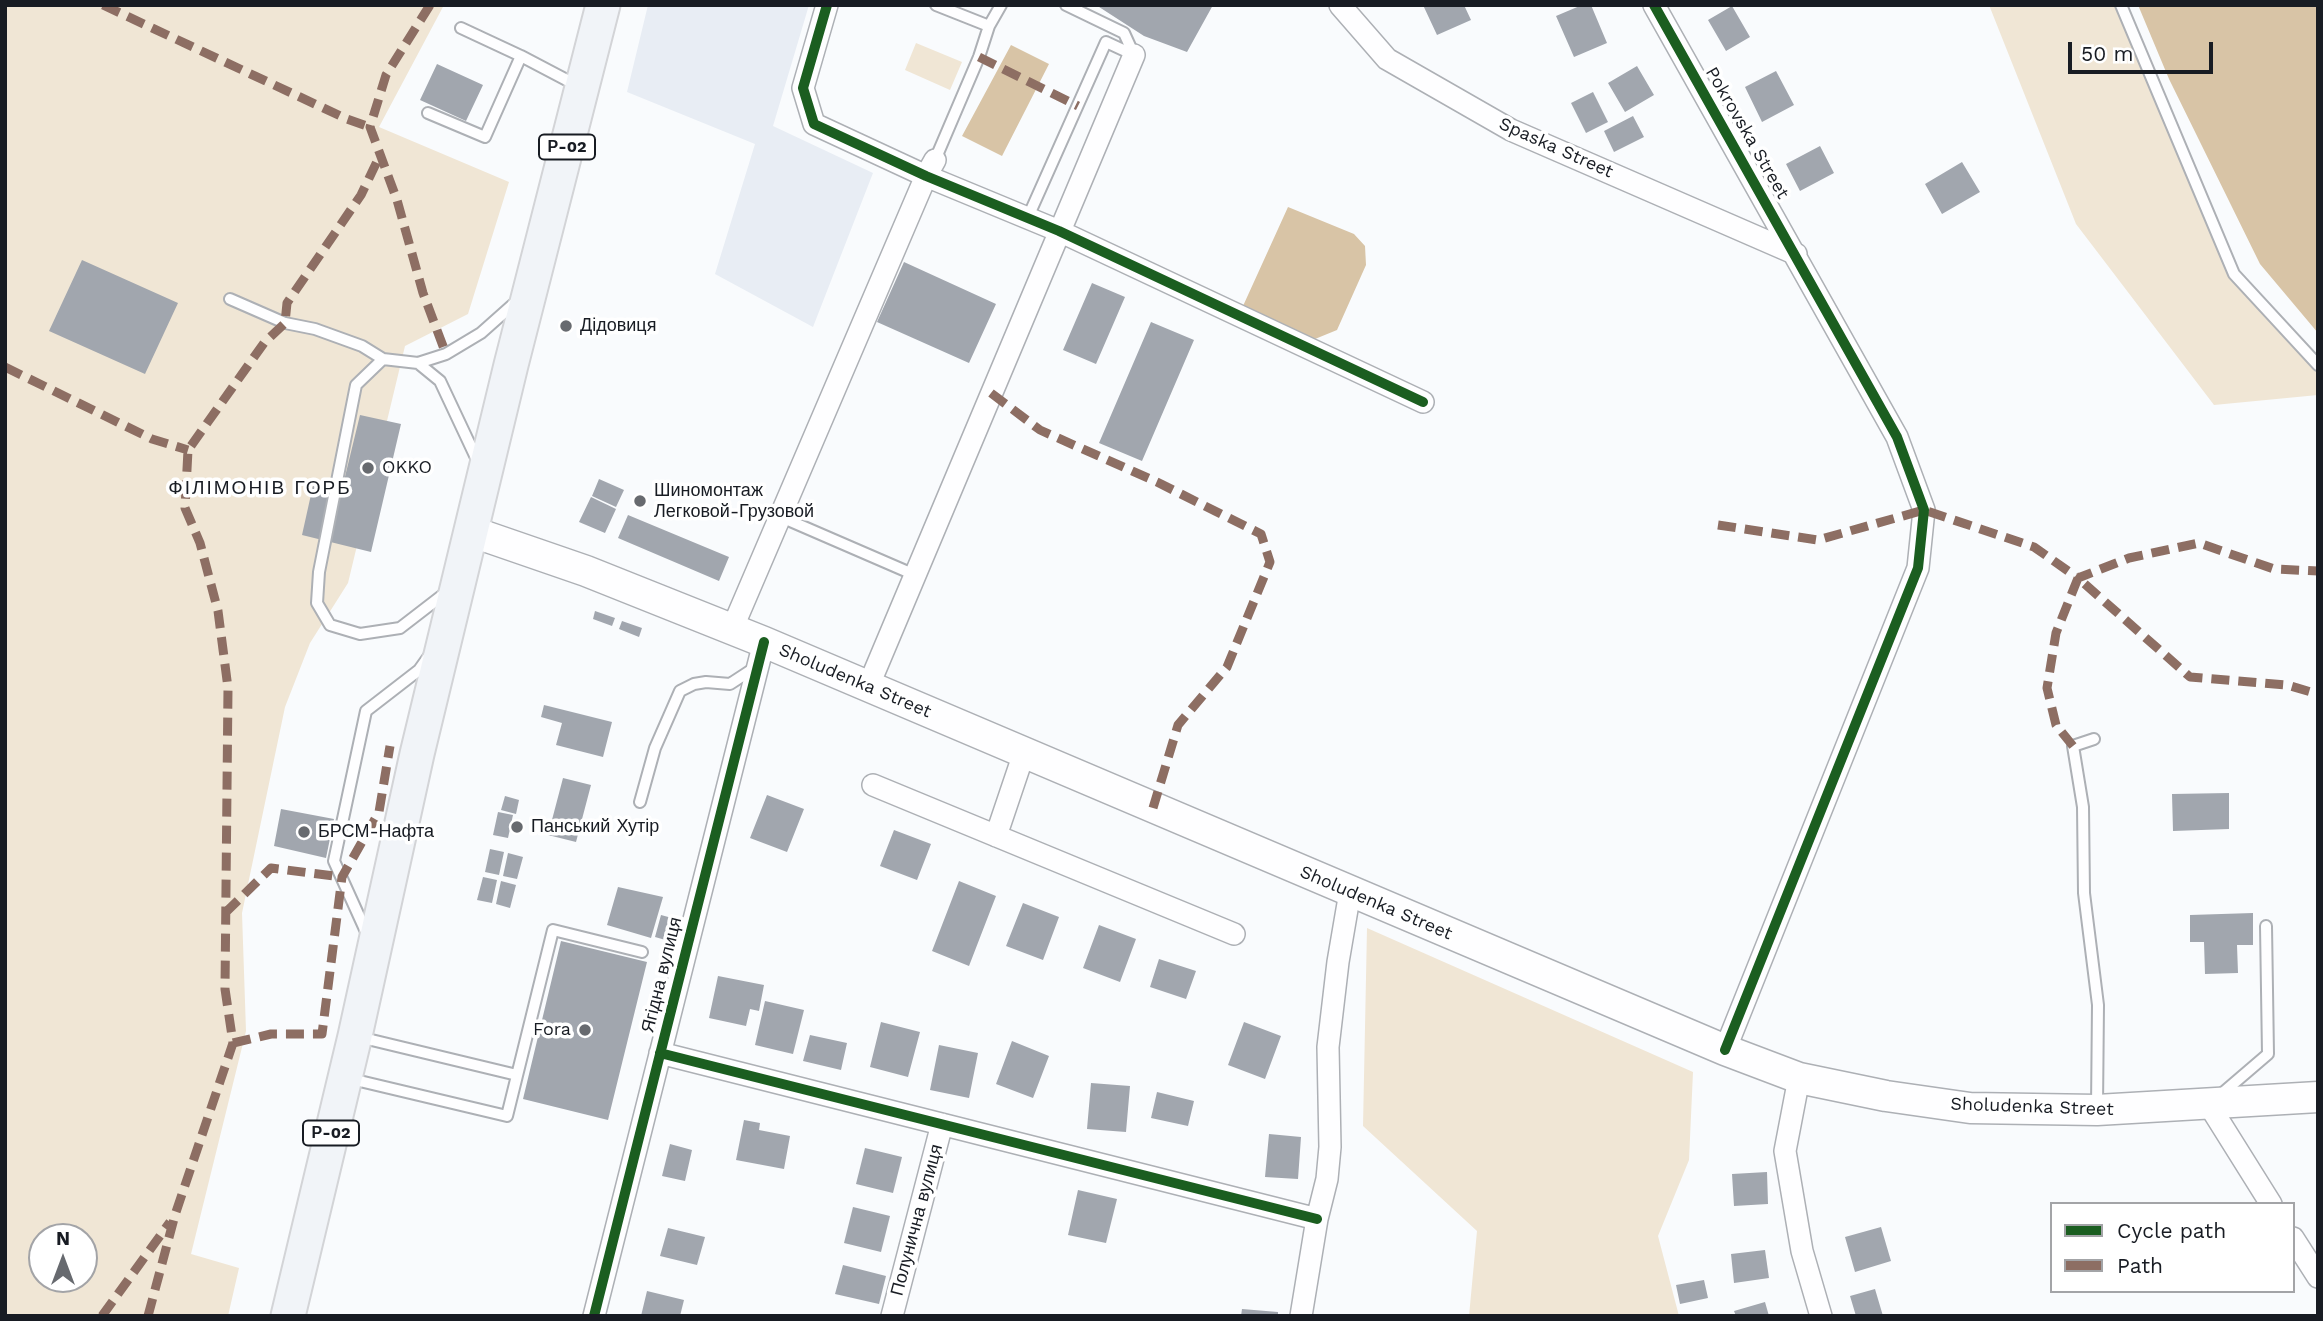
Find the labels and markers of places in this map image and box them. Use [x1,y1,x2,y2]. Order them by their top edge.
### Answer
place label: Дідовиця [580,315,656,337]
marker: Дідовиця [558,318,574,334]
place label: OKKO [382,457,432,479]
marker: OKKO [360,460,376,476]
place label: Шиномонтаж Легковой-Грузовой [654,480,814,522]
marker: Шиномонтаж Легковой-Грузовой [632,493,648,509]
place label: Панський Хутір [531,816,659,838]
marker: Панський Хутір [509,819,525,835]
place label: БРСМ-Нафта [318,821,434,843]
marker: БРСМ-Нафта [296,824,312,840]
place label: Fora [533,1019,571,1041]
marker: Fora [577,1022,593,1038]

